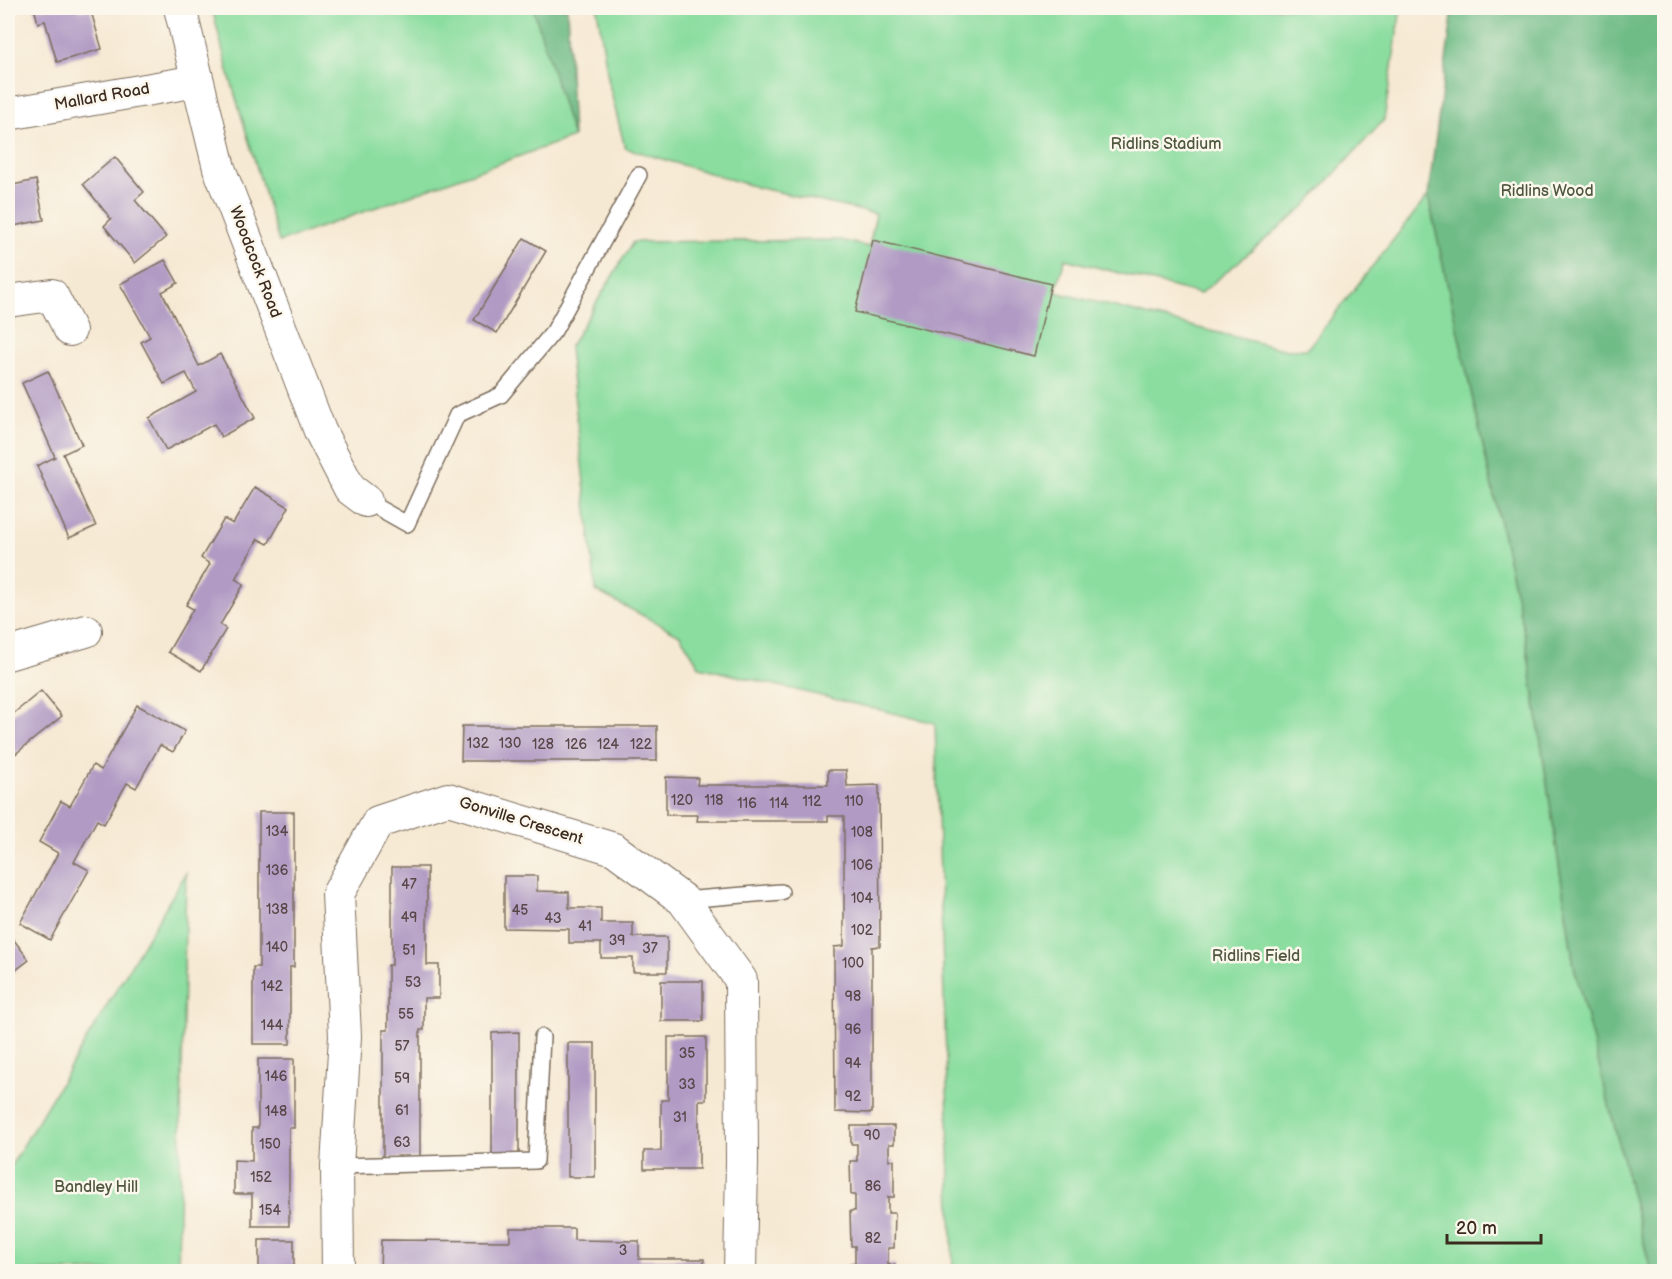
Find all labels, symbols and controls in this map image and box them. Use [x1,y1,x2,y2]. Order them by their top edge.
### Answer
street label: Mallard Road [53,79,151,115]
park label: Ridlins Stadium [1111,135,1221,154]
park label: Ridlins Wood [1500,182,1594,201]
street label: Woodcock Road [225,204,285,320]
house number: 132 [467,735,490,752]
house number: 130 [499,735,521,752]
house number: 128 [532,736,554,753]
house number: 126 [565,736,588,753]
house number: 124 [597,736,619,753]
house number: 122 [630,736,653,753]
house number: 120 [671,792,693,809]
house number: 118 [705,792,724,809]
street label: Gonville Crescent [457,793,585,849]
house number: 112 [802,793,822,810]
house number: 110 [844,793,864,810]
house number: 116 [737,795,757,812]
house number: 114 [769,795,789,812]
house number: 134 [266,823,289,840]
house number: 108 [851,824,873,841]
house number: 106 [851,857,874,874]
house number: 136 [266,862,289,879]
house number: 47 [401,876,417,893]
house number: 104 [851,890,874,907]
house number: 138 [266,901,288,918]
house number: 45 [512,902,528,919]
house number: 49 [401,909,417,926]
house number: 43 [544,910,562,927]
house number: 41 [578,918,592,935]
house number: 102 [851,922,874,939]
house number: 39 [609,932,625,949]
house number: 140 [266,939,288,956]
house number: 37 [642,940,658,957]
house number: 51 [402,942,416,959]
park label: Ridlins Field [1212,947,1300,966]
house number: 100 [842,955,864,972]
house number: 53 [405,974,421,991]
house number: 142 [261,978,284,995]
house number: 98 [845,988,861,1005]
house number: 55 [398,1006,414,1023]
house number: 144 [261,1017,284,1034]
house number: 96 [845,1021,862,1038]
house number: 57 [395,1038,410,1055]
house number: 35 [679,1045,695,1062]
house number: 94 [845,1055,862,1072]
house number: 146 [265,1068,288,1085]
house number: 59 [394,1070,410,1087]
house number: 33 [678,1076,696,1093]
house number: 92 [845,1088,862,1105]
house number: 61 [395,1102,409,1119]
house number: 148 [265,1103,287,1120]
house number: 31 [673,1109,687,1126]
house number: 90 [864,1127,880,1144]
house number: 63 [393,1134,411,1151]
house number: 150 [259,1136,281,1153]
house number: 152 [250,1169,273,1186]
park label: Bandley Hill [54,1178,138,1197]
house number: 86 [865,1178,882,1195]
house number: 154 [259,1202,281,1219]
scale bar [1447,1207,1542,1245]
text: 20 m [1456,1218,1497,1239]
house number: 82 [865,1230,882,1247]
house number: 3 [619,1242,627,1259]

